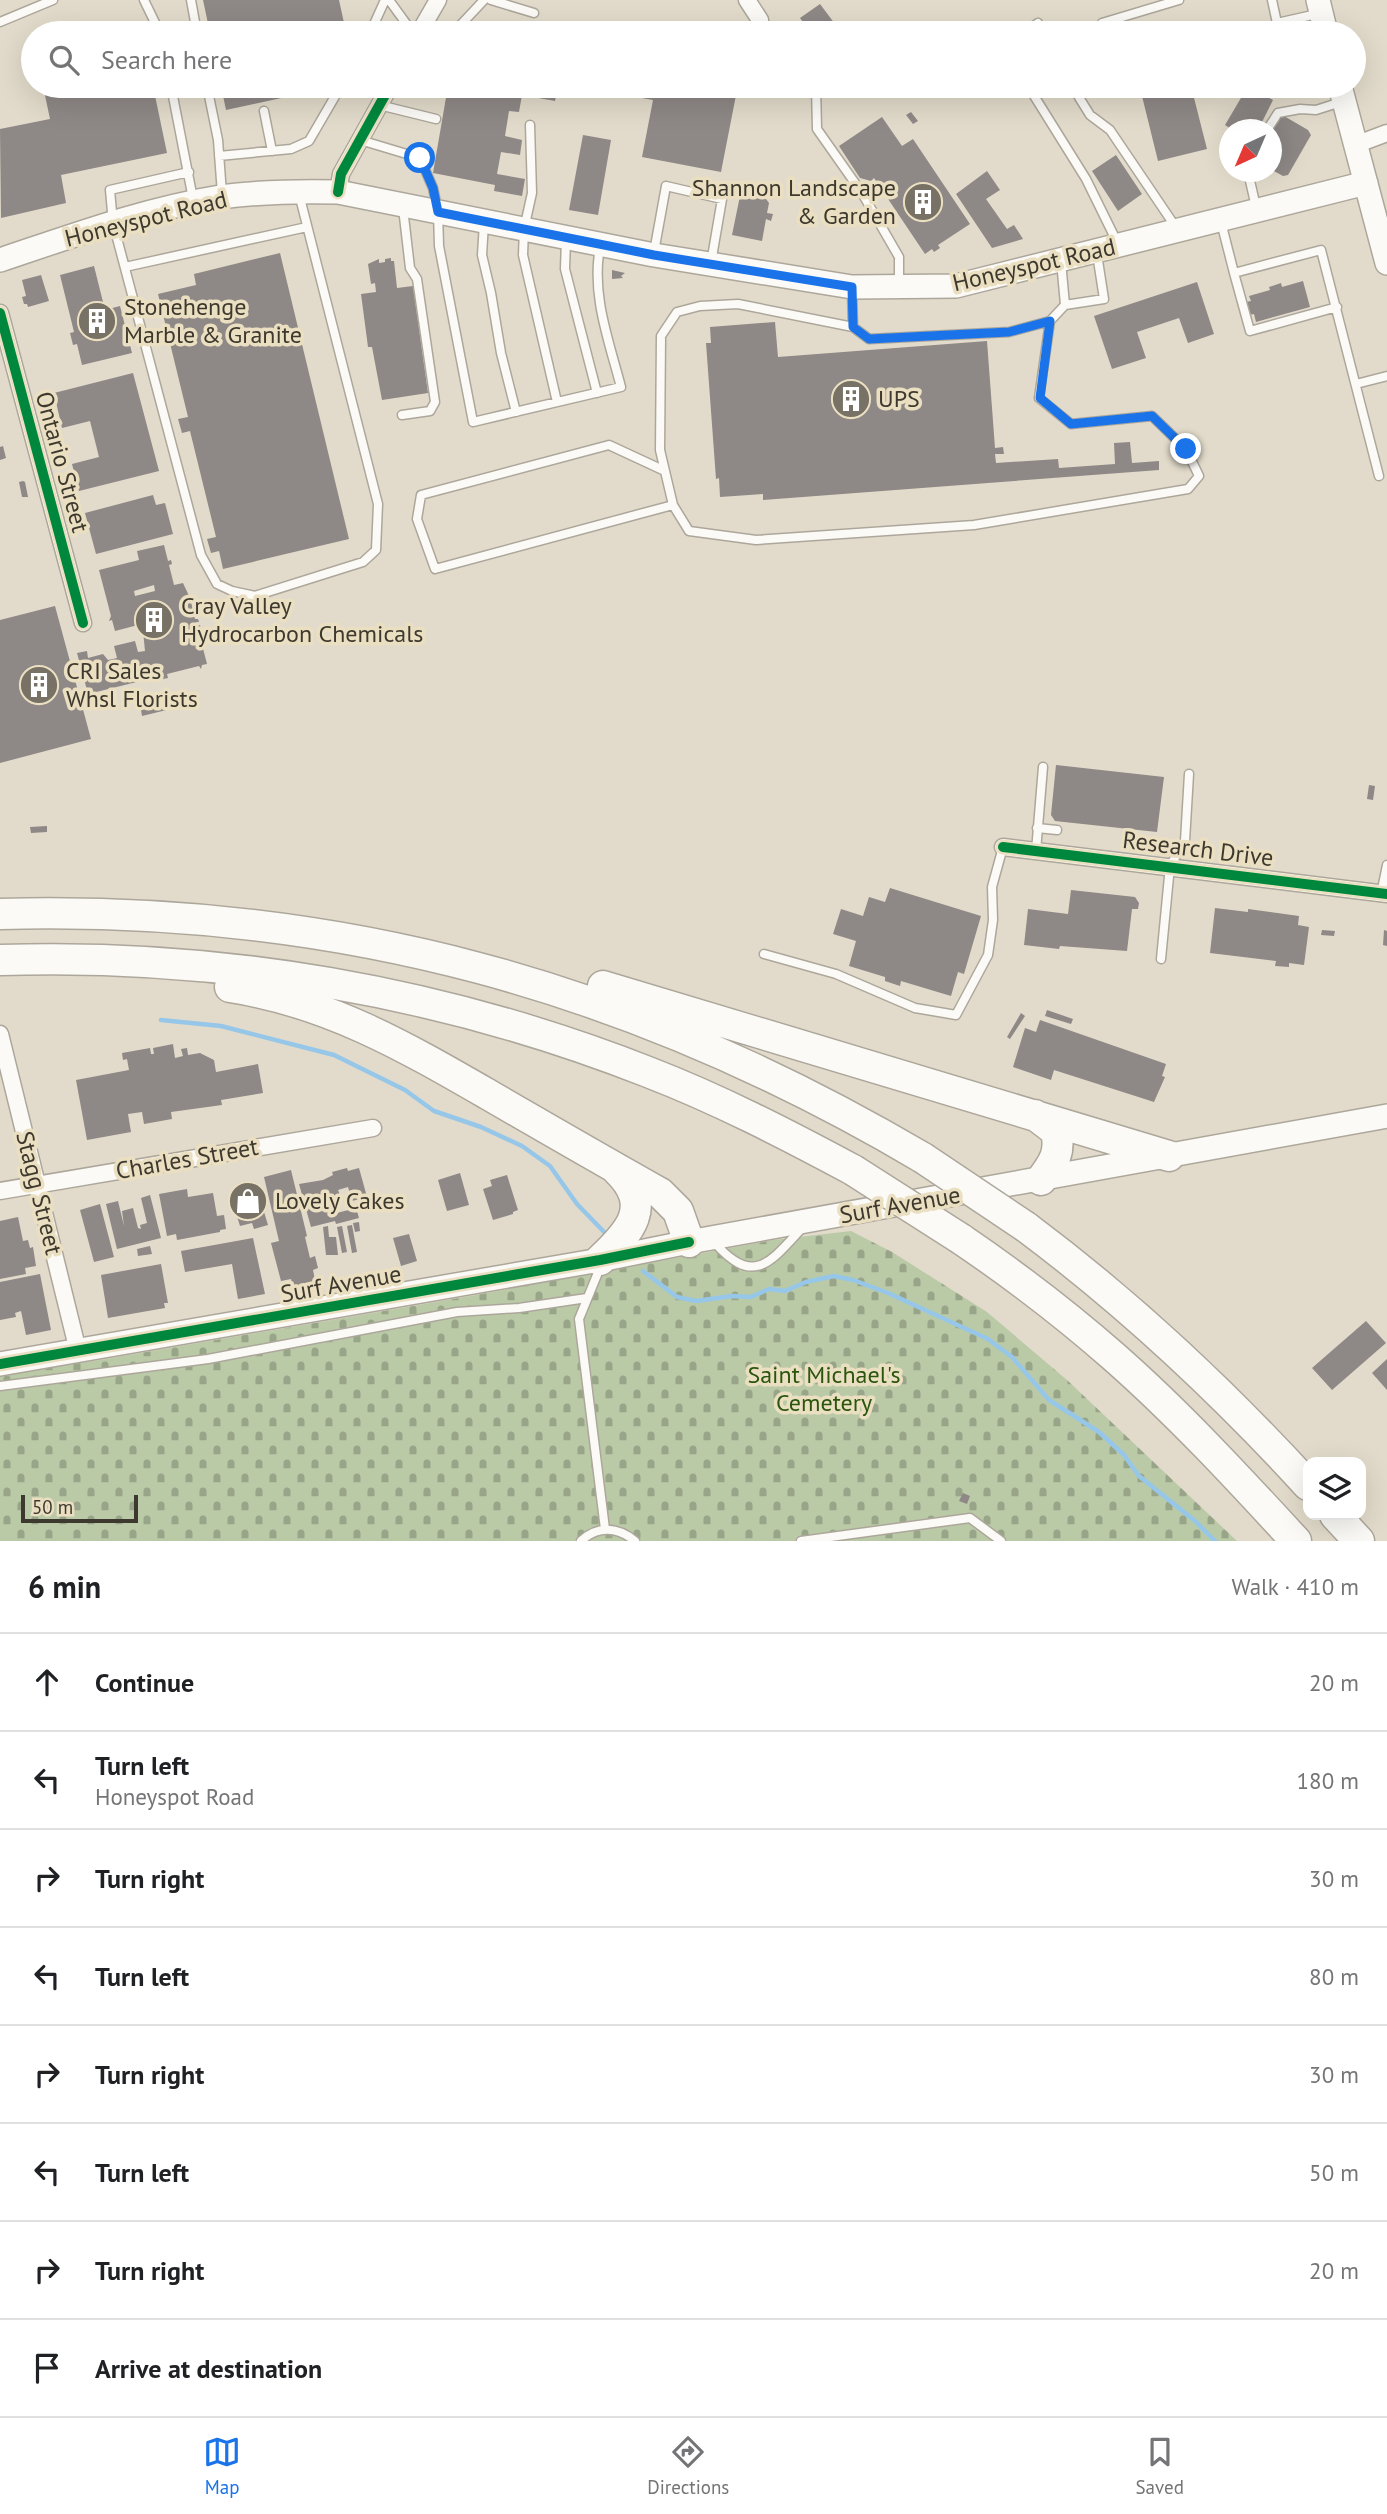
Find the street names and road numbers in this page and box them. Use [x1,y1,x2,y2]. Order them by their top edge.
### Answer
street label: Honeyspot Road [61,183,230,254]
street label: Honeyspot Road [949,231,1118,298]
street label: Ontario Street [29,388,96,536]
street label: Research Drive [1121,824,1275,873]
street label: Stagg Street [9,1128,70,1258]
street label: Charles Street [113,1131,260,1186]
street label: Surf Avenue [837,1179,963,1230]
street label: Surf Avenue [278,1258,404,1309]

